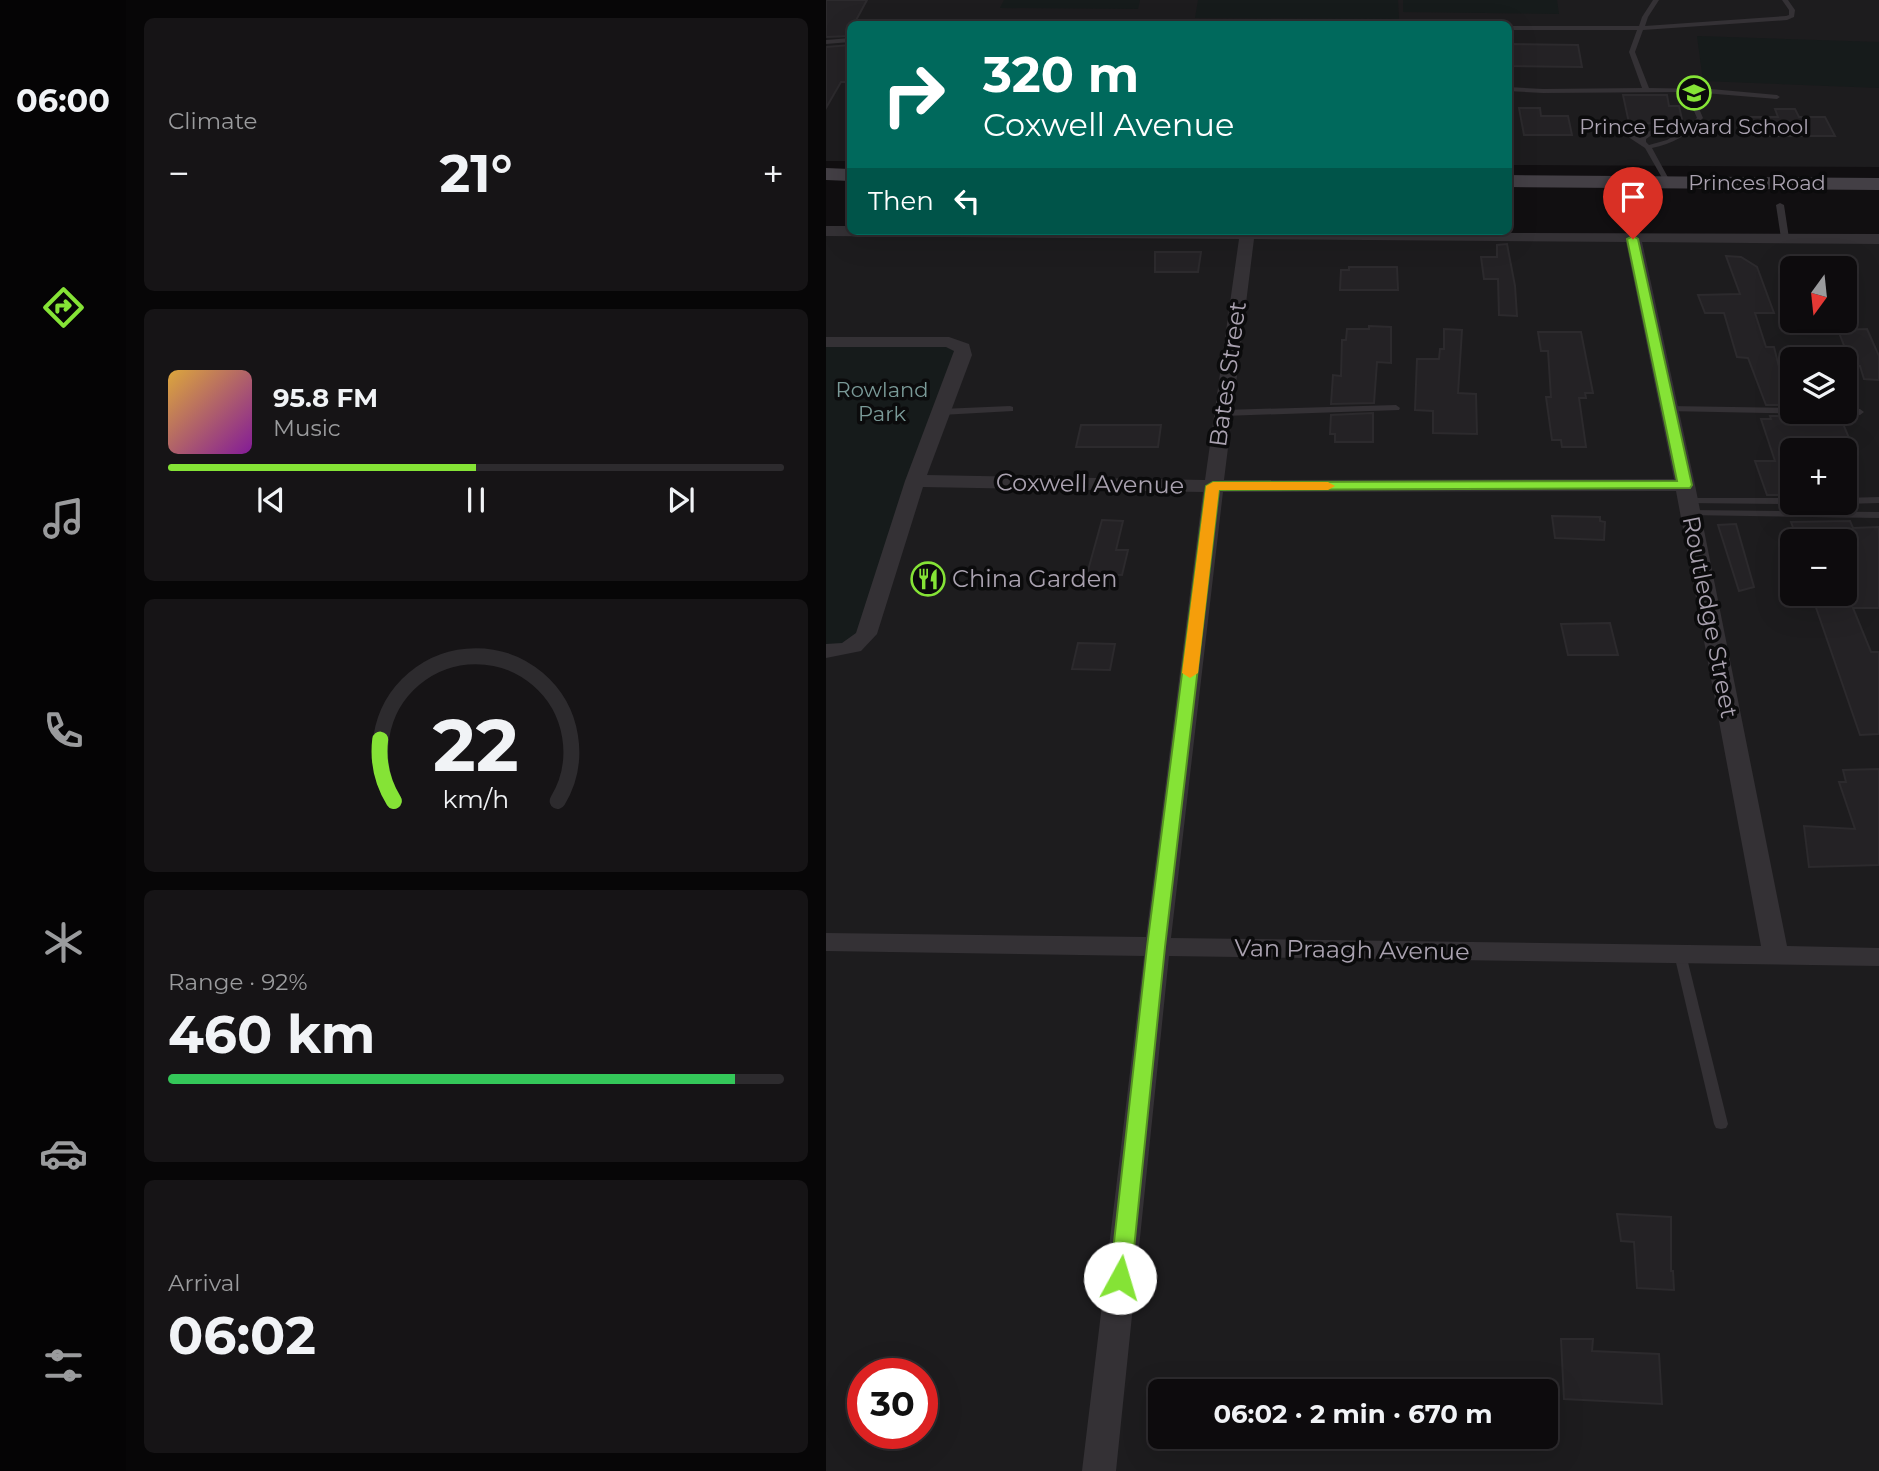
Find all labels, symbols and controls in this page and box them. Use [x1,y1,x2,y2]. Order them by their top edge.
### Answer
text: 320 m [983,45,1139,104]
icon: right [868,49,959,140]
school or university icon: Prince Edward School [1675,74,1713,112]
text: 06:00 [16,81,110,120]
text: Coxwell Avenue [983,105,1234,144]
text: Climate [168,107,257,135]
place label: Prince Edward School [1579,114,1809,139]
text: 21° [440,142,512,205]
text: − [168,150,190,197]
text: + [762,150,784,197]
pin [1603,167,1663,239]
street label: Princes Road [1688,170,1826,195]
icon: arrive [1614,178,1652,216]
icon: left [948,182,986,220]
text: Then [868,185,934,217]
north arrow [1780,256,1857,332]
map controls [1780,256,1857,606]
icon: directions [39,283,88,332]
street label: Bates Street [1203,299,1252,449]
button: layers [1780,347,1857,424]
park label: Rowland Park [836,377,928,426]
text: 95.8 FM [273,382,378,414]
text: Music [273,414,341,442]
button: + [1780,438,1857,515]
street label: Coxwell Avenue [996,467,1184,500]
icon: previous [252,481,290,519]
icon: pause [457,481,495,519]
icon: next [662,481,700,519]
icon: music [39,494,88,543]
street label: Routledge Street [1677,513,1744,721]
button: − [1780,529,1857,606]
restaurant icon: China Garden [909,560,947,598]
place label: China Garden [952,564,1117,593]
text: 22 [433,702,519,790]
icon: phone [39,706,88,755]
text: km/h [443,784,509,814]
icon: climate [39,918,88,967]
street label: Van Praagh Avenue [1234,933,1470,966]
text: Range · 92% [168,968,308,996]
text: 460 km [168,1003,375,1066]
icon: car [39,1129,88,1178]
position arrow [1083,1241,1157,1315]
text: Arrival [168,1269,241,1297]
text: 06:02 [168,1304,316,1367]
icon: filters [39,1341,88,1390]
speed limit sign: 30 [847,1358,938,1449]
text: 06:02 · 2 min · 670 m [1213,1398,1493,1430]

